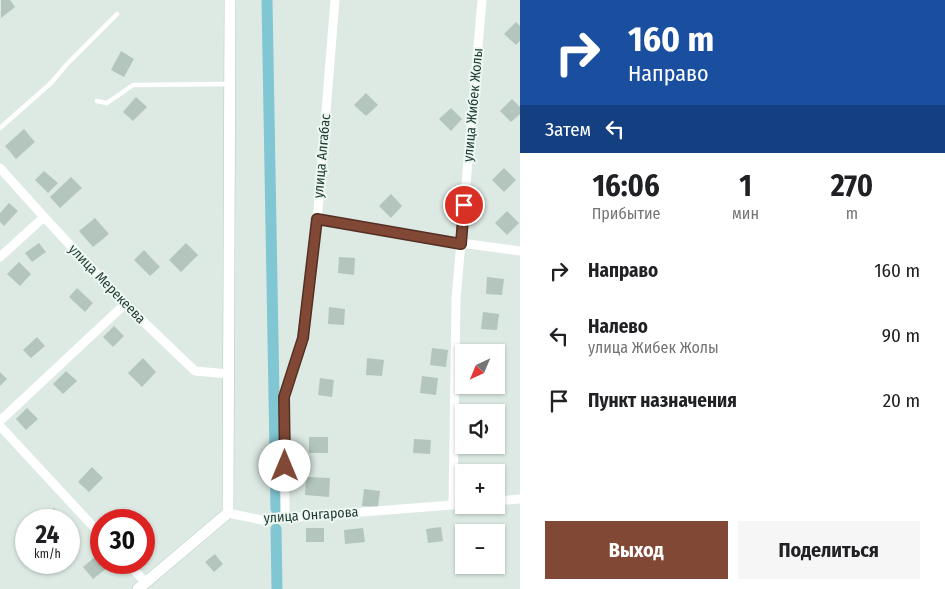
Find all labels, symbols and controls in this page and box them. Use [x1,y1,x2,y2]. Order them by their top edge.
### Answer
text: 160 m [628,18,714,60]
icon: right [545,20,610,85]
street label: улица Жибек Жолы [460,47,486,163]
text: Направо [628,60,709,87]
street label: улица Алгабас [310,113,334,199]
icon: left [601,115,629,143]
text: Затем [545,118,591,141]
text: 16:06 [592,168,660,204]
text: 1 [739,168,752,204]
text: 270 [831,168,873,204]
pin [443,184,485,226]
icon: arrive [450,191,478,219]
text: Прибытие [592,204,660,223]
text: мин [732,204,759,223]
text: m [846,204,858,223]
street label: улица Мерекеева [65,241,149,327]
icon: right [545,257,573,285]
text: Направо [588,259,658,282]
text: 160 m [874,259,920,282]
text: Налево [588,315,648,338]
icon: left [545,322,573,350]
text: 90 m [882,324,920,347]
text: улица Жибек Жолы [588,338,719,357]
north arrow [455,344,505,394]
map controls [455,344,505,574]
icon: arrive [545,387,573,415]
text: Пункт назначения [588,389,737,412]
text: 20 m [883,389,920,412]
button: sound [455,404,505,454]
position arrow [258,439,310,491]
button: + [455,464,505,514]
street label: улица Онгарова [263,503,359,527]
speed limit sign: 30 [90,509,155,574]
text: 24 [36,520,59,550]
button: Выход [545,521,728,579]
button: Поделиться [738,521,920,579]
button: − [455,524,505,574]
text: km/h [34,547,61,561]

